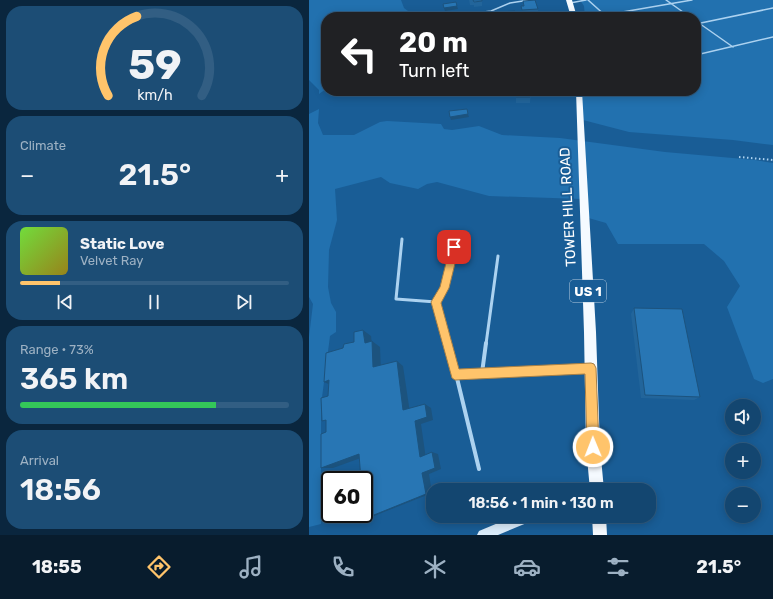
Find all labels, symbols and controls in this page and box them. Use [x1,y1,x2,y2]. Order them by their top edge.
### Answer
text: 20 m [399,26,468,59]
icon: left [333,28,385,80]
text: 59 [128,40,181,89]
text: Turn left [399,60,469,82]
text: km/h [137,87,172,104]
text: Climate [20,138,66,153]
street label: TOWER HILL ROAD [556,147,580,267]
text: 21.5° [118,157,191,193]
text: − [20,162,34,189]
text: + [275,162,289,189]
pin [437,230,471,264]
text: Static Love [80,235,164,253]
icon: arrive [443,236,465,258]
text: Velvet Ray [80,253,143,268]
road number: US 1 [570,280,606,302]
icon: previous [54,291,76,313]
icon: pause [143,291,165,313]
icon: next [233,291,255,313]
text: Range · 73% [20,342,94,357]
text: 365 km [20,361,128,397]
map controls [725,399,761,523]
button: sound [725,399,761,435]
position arrow [572,426,614,468]
button: + [725,443,761,479]
text: Arrival [20,453,59,468]
speed limit sign: 60 [321,471,373,523]
text: 18:56 [20,472,101,508]
button: − [725,487,761,523]
text: 18:56 · 1 min · 130 m [468,494,614,512]
icon: directions [145,553,173,581]
icon: music [237,553,265,581]
icon: phone [329,553,357,581]
icon: climate [421,553,449,581]
icon: car [513,553,541,581]
icon: filters [604,553,632,581]
text: 18:55 [32,556,82,578]
text: 21.5° [696,556,741,578]

